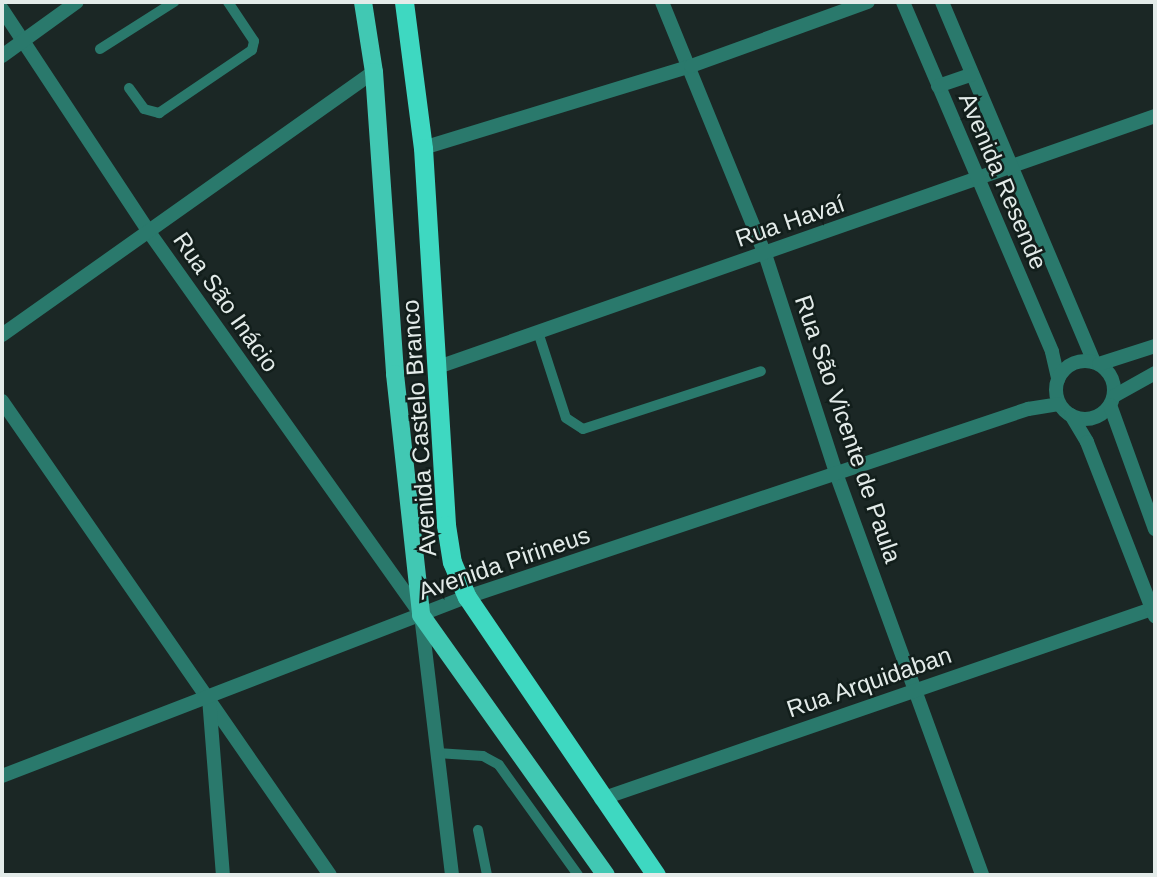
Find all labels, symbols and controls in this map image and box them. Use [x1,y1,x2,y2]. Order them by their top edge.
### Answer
street label: Avenida Resende [953,88,1053,274]
street label: Rua Havaí [732,189,848,253]
street label: Rua São Inácio [167,227,285,377]
street label: Rua São Vicente de Paula [789,291,907,567]
street label: Avenida Castelo Branco [396,299,442,557]
street label: Avenida Pirineus [414,520,594,606]
street label: Rua Arquidaban [782,640,956,724]

